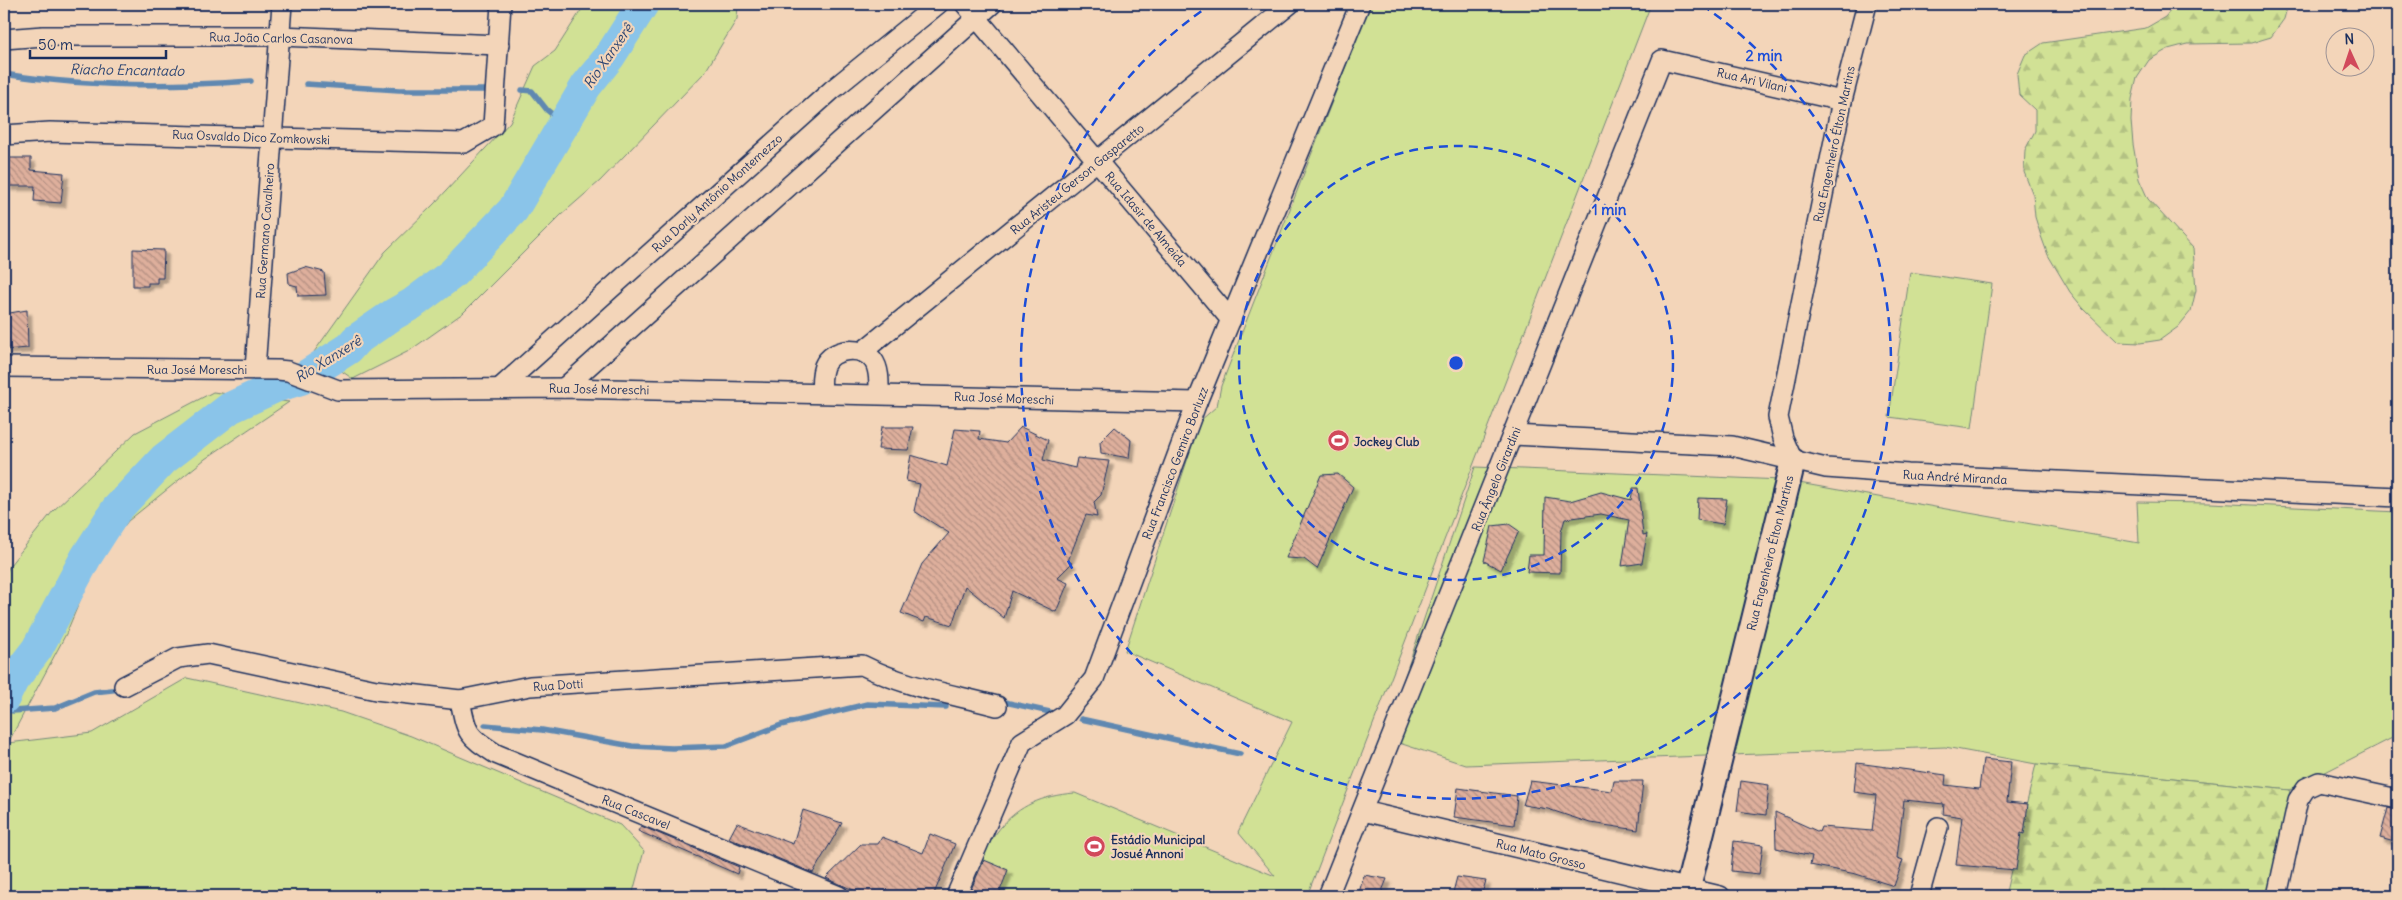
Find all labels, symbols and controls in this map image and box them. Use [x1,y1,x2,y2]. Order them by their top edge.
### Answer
water label: Rio Xanxerê [579,19,638,92]
scale bar [30,28,166,60]
north arrow [2324,28,2374,78]
street label: Rua João Carlos Casanova [209,29,353,47]
text: N [2344,30,2355,48]
text: 50 m [38,35,73,54]
text: 2 min [1746,46,1783,65]
water label: Riacho Encantado [70,60,185,80]
street label: Rua Engenheiro Élton Martins [1810,64,1858,224]
street label: Rua Ari Vilani [1715,65,1789,95]
street label: Rua Aristeu Gerson Gasparetto [1007,120,1147,238]
street label: Rua Osvaldo Dico Zomkowski [172,127,330,147]
street label: Rua Dorly Antônio Montemezzo [649,130,785,255]
street label: Rua Germano Cavalheiro [253,163,277,299]
street label: Rua Idasir de Almeida [1102,168,1190,270]
text: 1 min [1592,200,1627,219]
water label: Rio Xanxerê [291,331,366,386]
centre of rings [1447,354,1465,372]
street label: Rua José Moreschi [147,362,247,377]
street label: Rua José Moreschi [549,381,649,397]
street label: Rua Francisco Gemiro Borluzz [1139,384,1211,541]
street label: Rua José Moreschi [954,389,1054,407]
street label: Rua Ângelo Girardini [1468,425,1524,533]
sports icon: Jockey Club [1326,429,1350,453]
place label: Jockey Club [1354,434,1420,450]
street label: Rua André Miranda [1902,467,2008,487]
street label: Rua Engenheiro Élton Martins [1743,474,1797,632]
street label: Rua Dotti [532,676,584,694]
street label: Rua Cascavel [600,792,672,832]
place label: Estádio Municipal Josué Annoni [1111,832,1206,861]
sports icon: Estádio Municipal Josué Annoni [1083,834,1107,858]
street label: Rua Mato Grosso [1494,836,1588,872]

